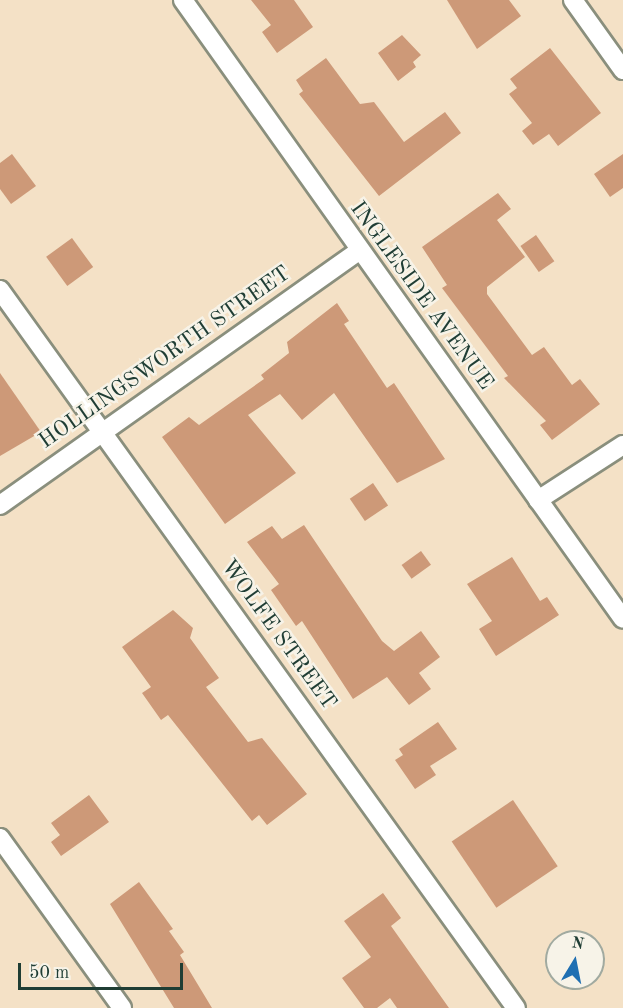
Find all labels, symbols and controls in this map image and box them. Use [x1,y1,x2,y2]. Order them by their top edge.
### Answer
street label: INGLESIDE AVENUE [344,196,498,396]
street label: HOLLINGSWORTH STREET [34,261,296,455]
street label: WOLFE STREET [215,555,341,715]
north arrow [545,930,605,990]
text: N [570,935,585,953]
scale bar [21,951,186,989]
text: 50 m [29,964,69,982]

